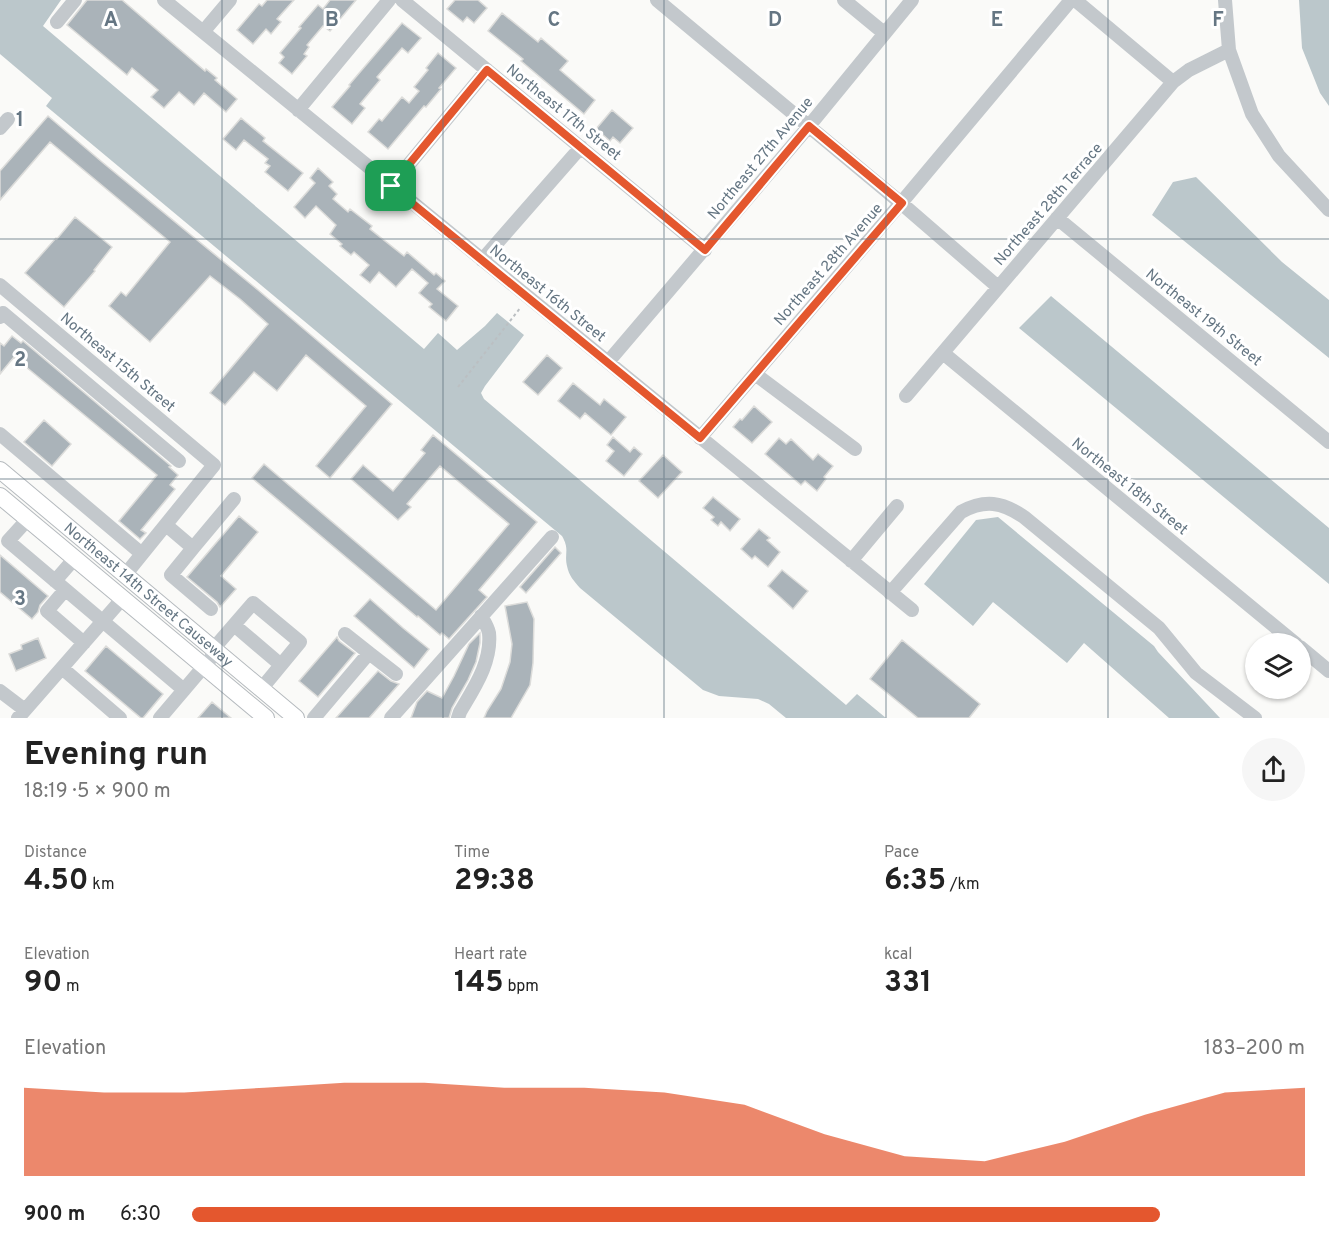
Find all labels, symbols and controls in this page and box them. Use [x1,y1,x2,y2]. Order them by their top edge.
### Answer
text: A [104,8,118,34]
text: B [325,8,339,34]
text: C [548,8,560,34]
text: D [768,8,782,34]
text: E [991,8,1003,34]
text: F [1212,8,1224,34]
street label: Northeast 17th Street [502,61,624,165]
street label: Northeast 27th Avenue [704,94,818,224]
text: 1 [16,108,24,134]
street label: Northeast 28th Terrace [991,140,1108,270]
pin [365,160,416,211]
icon: arrive [374,169,407,202]
street label: Northeast 28th Avenue [771,200,887,330]
street label: Northeast 16th Street [485,241,609,347]
street label: Northeast 19th Street [1141,265,1265,371]
street label: Northeast 15th Street [56,309,179,417]
text: 2 [14,348,26,374]
street label: Northeast 18th Street [1067,434,1191,540]
street label: Northeast 14th Street Causeway [59,519,236,672]
text: 3 [14,587,26,613]
map controls [1245,633,1311,699]
button: layers [1245,633,1311,699]
text: Evening run [24,735,208,777]
button: share [1242,738,1305,801]
text: 18:19 · 5 × 900 m [24,779,171,805]
text: Distance [24,843,87,863]
text: Time [454,843,490,863]
text: Pace [884,843,919,863]
text: 4.50 [24,863,89,900]
text: 29:38 [454,863,535,900]
text: 6:35 [884,863,946,900]
text: km [89,875,114,895]
text: /km [946,875,980,895]
text: Elevation [24,945,90,965]
text: Heart rate [454,945,527,965]
text: kcal [884,945,912,965]
text: 90 [24,965,62,1002]
text: 145 [454,965,504,1002]
text: 331 [884,965,932,1002]
text: m [62,977,80,997]
text: bpm [504,977,539,997]
text: Elevation [24,1036,106,1062]
text: 183–200 m [1204,1036,1305,1062]
text: 900 m [24,1202,85,1228]
text: 6:30 [120,1202,161,1228]

